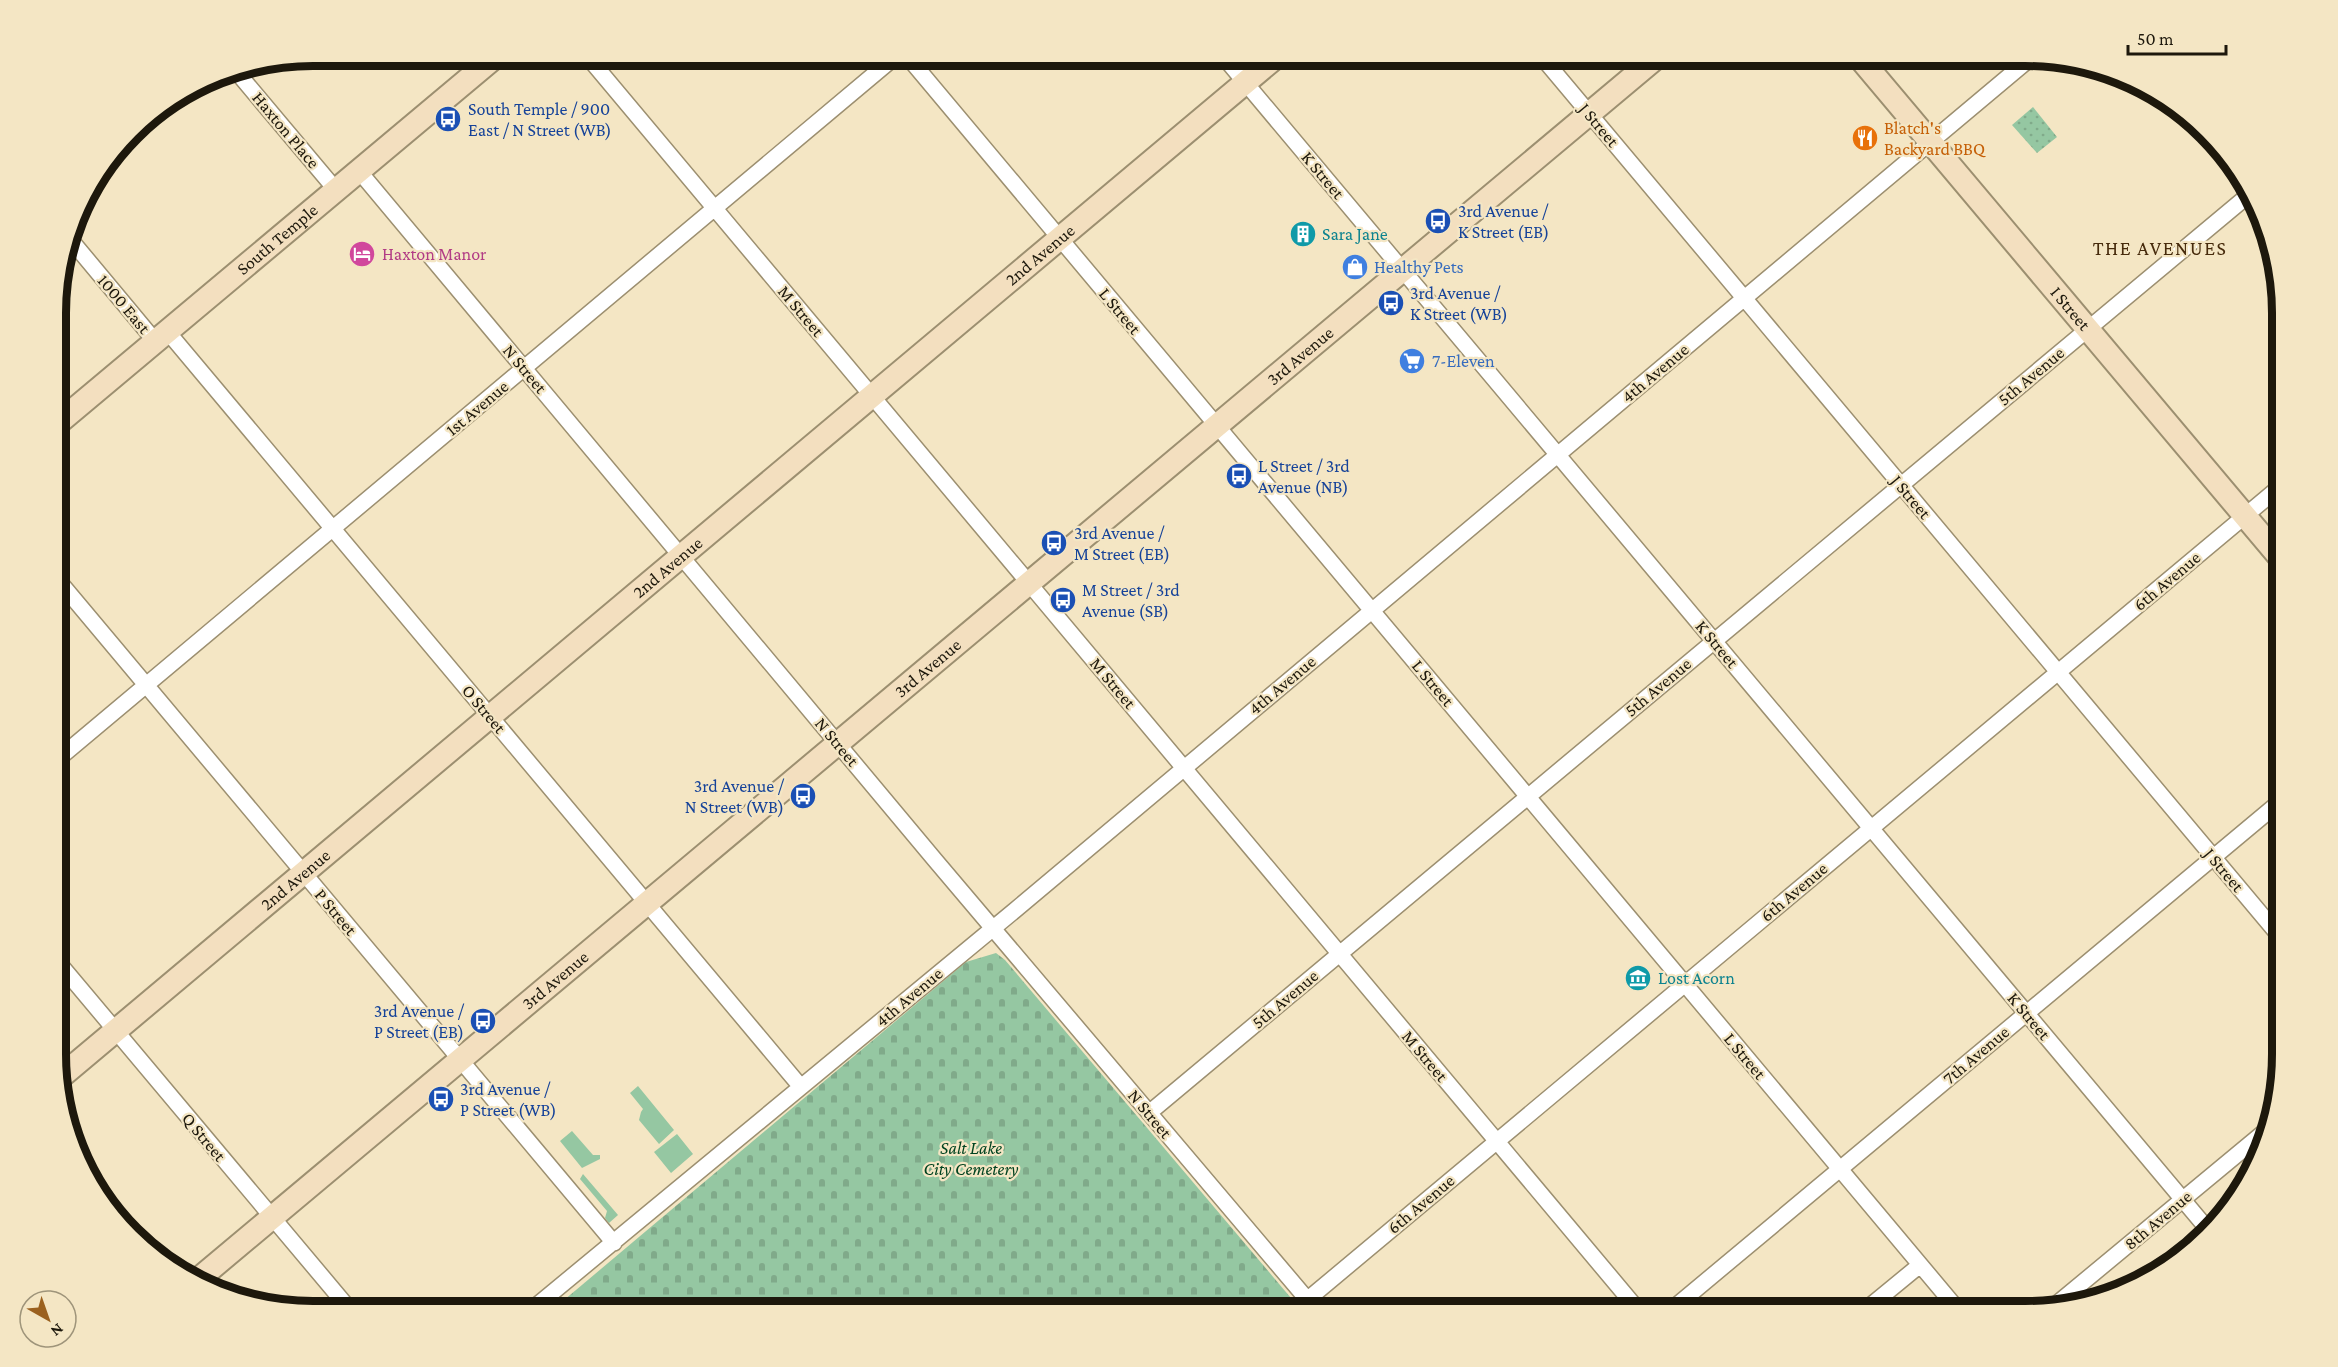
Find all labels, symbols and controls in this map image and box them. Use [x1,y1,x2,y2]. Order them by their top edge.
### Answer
scale bar [2128,18,2226,56]
text: 50 m [2137,29,2174,49]
street label: Haxton Place [248,88,324,172]
street label: J Street [1574,98,1624,152]
place label: South Temple / 900 East / N Street (WB) [468,99,612,141]
bus stop icon: South Temple / 900 East / N Street (WB) [433,104,463,134]
place label: Blatch's Backyard BBQ [1884,118,1986,159]
restaurant icon: Blatch's Backyard BBQ [1850,123,1880,153]
street label: K Street [1297,147,1349,204]
street label: South Temple [233,200,322,279]
place label: 3rd Avenue / K Street (EB) [1458,201,1549,243]
bus stop icon: 3rd Avenue / K Street (EB) [1423,206,1453,236]
building icon: Sara Jane [1288,219,1318,249]
street label: 2nd Avenue [1001,220,1079,290]
place label: Sara Jane [1322,224,1388,244]
district label: THE AVENUES [2093,237,2227,259]
hotel icon: Haxton Manor [347,239,377,269]
place label: Haxton Manor [382,244,487,264]
shop icon: Healthy Pets [1340,252,1370,282]
place label: Healthy Pets [1374,257,1464,277]
street label: 1000 East [94,270,155,338]
street label: M Street [774,281,829,341]
place label: 3rd Avenue / K Street (WB) [1410,283,1508,325]
street label: I Street [2046,283,2095,335]
street label: L Street [1095,284,1146,339]
bus stop icon: 3rd Avenue / K Street (WB) [1376,288,1406,318]
street label: 3rd Avenue [1263,322,1338,389]
street label: 4th Avenue [1617,339,1693,407]
street label: N Street [499,341,552,398]
street label: 5th Avenue [1994,342,2068,410]
supermarket icon: 7-Eleven [1397,346,1427,376]
place label: 7-Eleven [1432,351,1495,371]
street label: 1st Avenue [442,376,512,440]
place label: L Street / 3rd Avenue (NB) [1258,456,1350,498]
bus stop icon: L Street / 3rd Avenue (NB) [1224,461,1254,491]
street label: J Street [1886,470,1936,524]
place label: 3rd Avenue / M Street (EB) [1074,523,1170,565]
bus stop icon: 3rd Avenue / M Street (EB) [1039,528,1069,558]
street label: 2nd Avenue [629,533,706,602]
street label: 6th Avenue [2130,547,2205,615]
place label: M Street / 3rd Avenue (SB) [1082,580,1180,622]
bus stop icon: M Street / 3rd Avenue (SB) [1048,585,1078,615]
street label: K Street [1691,616,1743,673]
street label: 3rd Avenue [890,634,965,701]
street label: 4th Avenue [1244,651,1320,719]
street label: M Street [1086,653,1141,713]
street label: 5th Avenue [1621,653,1695,721]
street label: L Street [1408,656,1459,711]
street label: O Street [458,681,511,738]
street label: N Street [811,714,864,771]
place label: 3rd Avenue / N Street (WB) [685,776,785,818]
bus stop icon: 3rd Avenue / N Street (WB) [788,781,818,811]
street label: J Street [2199,843,2249,897]
street label: 2nd Avenue [257,845,334,914]
street label: 6th Avenue [1757,858,1832,926]
street label: P Street [311,885,362,940]
street label: 3rd Avenue [518,947,593,1014]
street label: 4th Avenue [871,963,947,1031]
museum icon: Lost Acorn [1623,963,1653,993]
street label: 5th Avenue [1248,965,1322,1033]
place label: Lost Acorn [1658,968,1735,988]
street label: K Street [2003,988,2055,1045]
place label: 3rd Avenue / P Street (EB) [374,1001,465,1043]
bus stop icon: 3rd Avenue / P Street (EB) [468,1006,498,1036]
street label: 7th Avenue [1939,1021,2013,1088]
street label: M Street [1398,1026,1453,1086]
street label: L Street [1720,1029,1771,1084]
place label: 3rd Avenue / P Street (WB) [460,1079,557,1121]
bus stop icon: 3rd Avenue / P Street (WB) [426,1084,456,1114]
street label: N Street [1124,1086,1177,1143]
street label: Q Street [178,1109,231,1166]
park label: Salt Lake City Cemetery [923,1138,1019,1179]
street label: 6th Avenue [1384,1170,1459,1238]
street label: 8th Avenue [2120,1186,2196,1254]
north arrow [18,1289,78,1349]
text: N [48,1320,67,1340]

